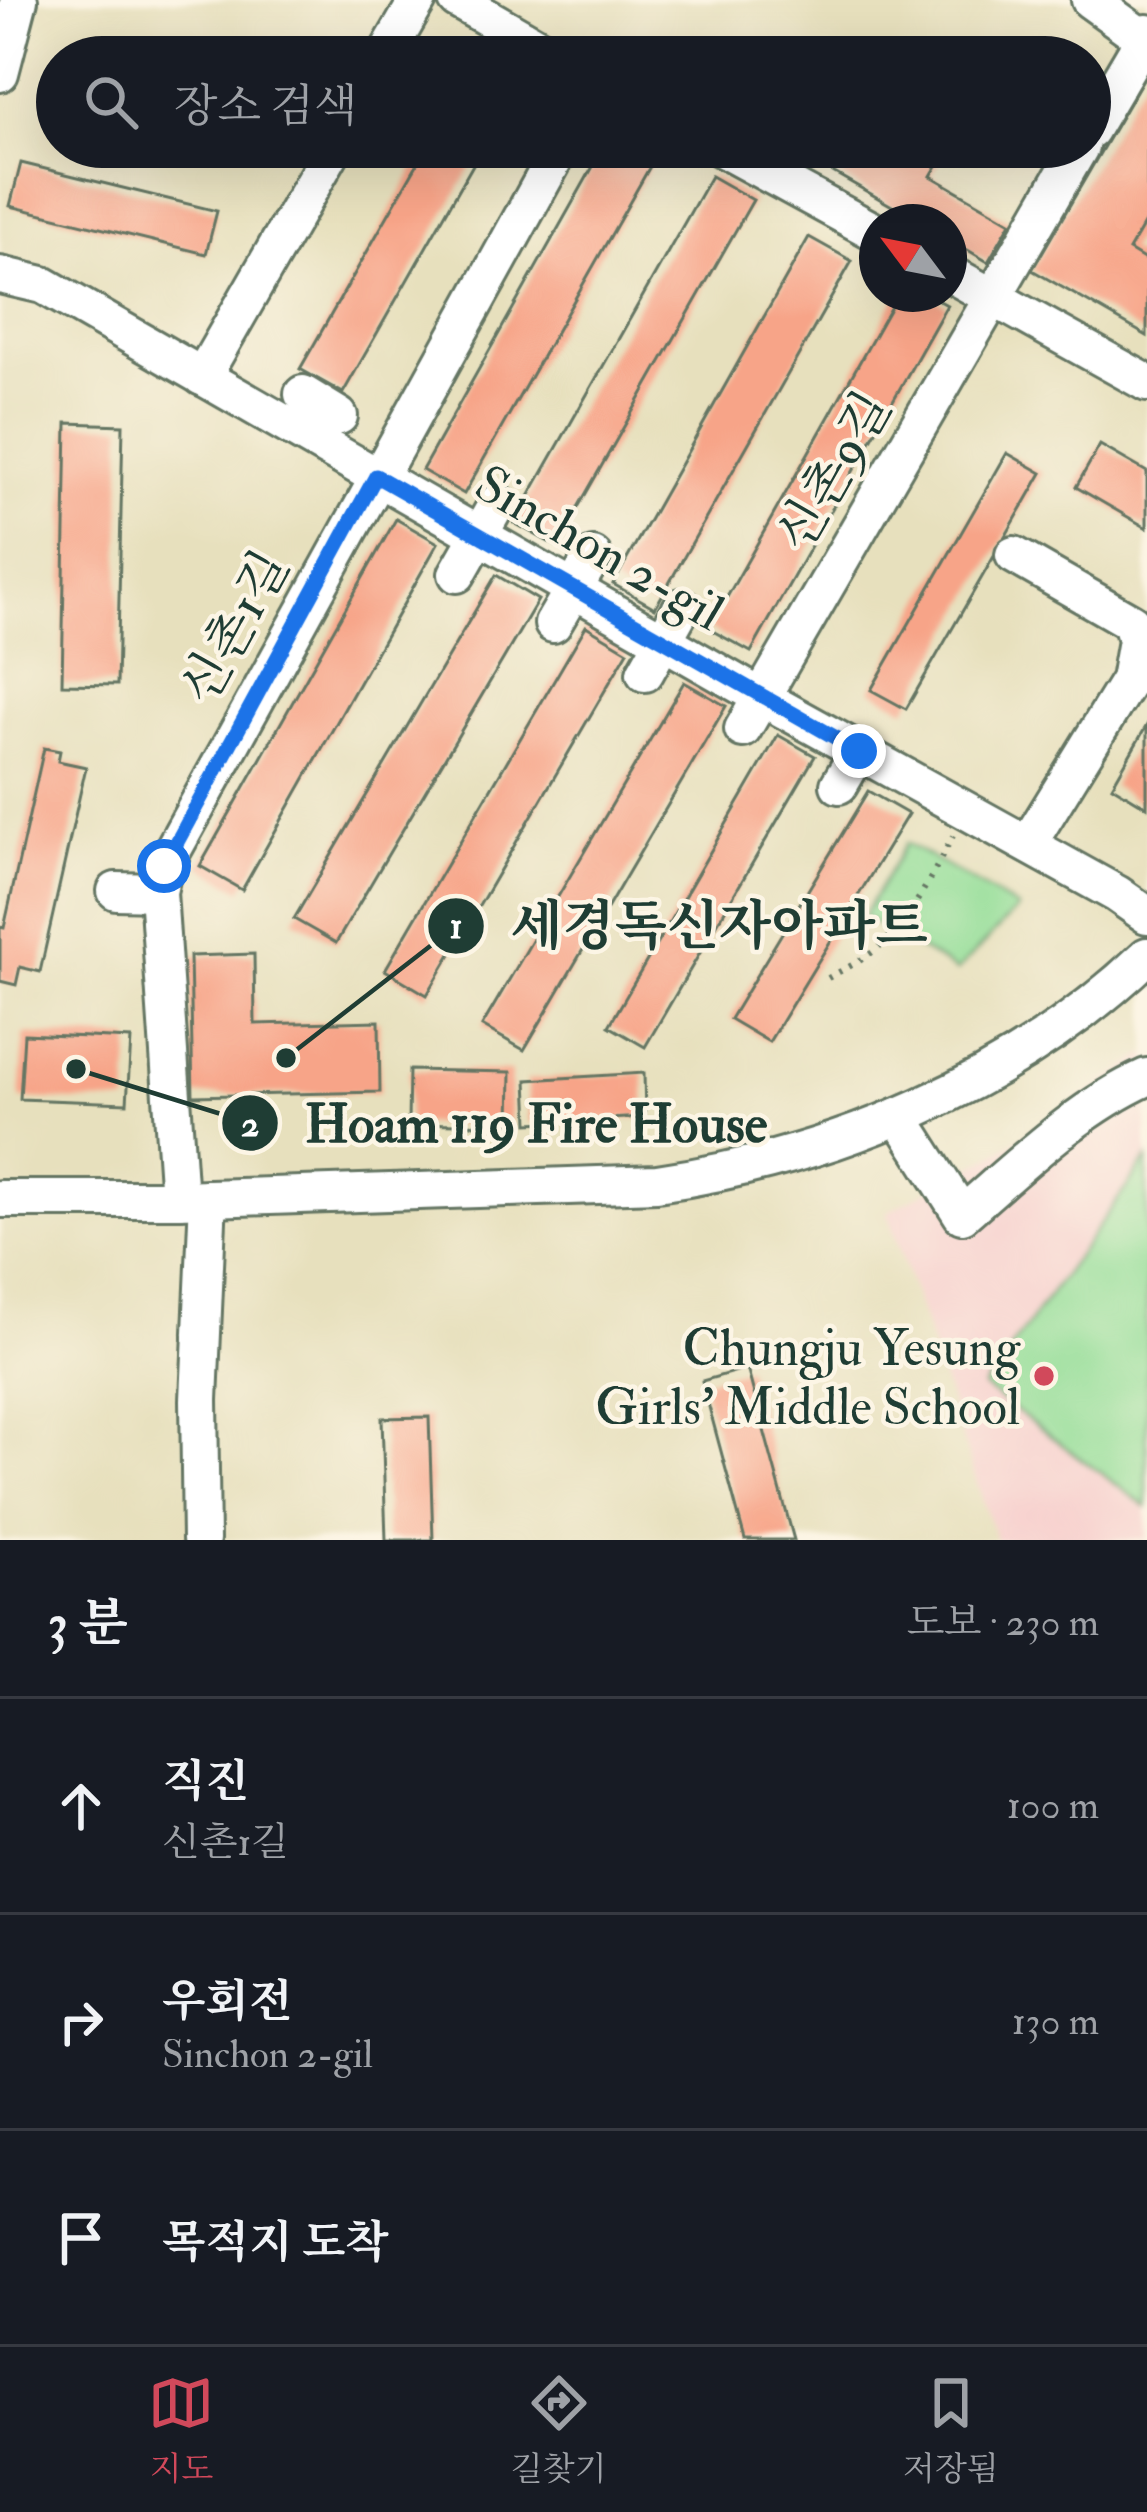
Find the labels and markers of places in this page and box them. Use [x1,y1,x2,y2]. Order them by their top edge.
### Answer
callout: 세경독신자아파트 [426,881,951,971]
callout: Hoam 119 Fire House [220,1078,791,1168]
place label: Chungju Yesung Girls' Middle School [595,1317,1021,1440]
marker: Chungju Yesung Girls' Middle School [1031,1363,1057,1389]

